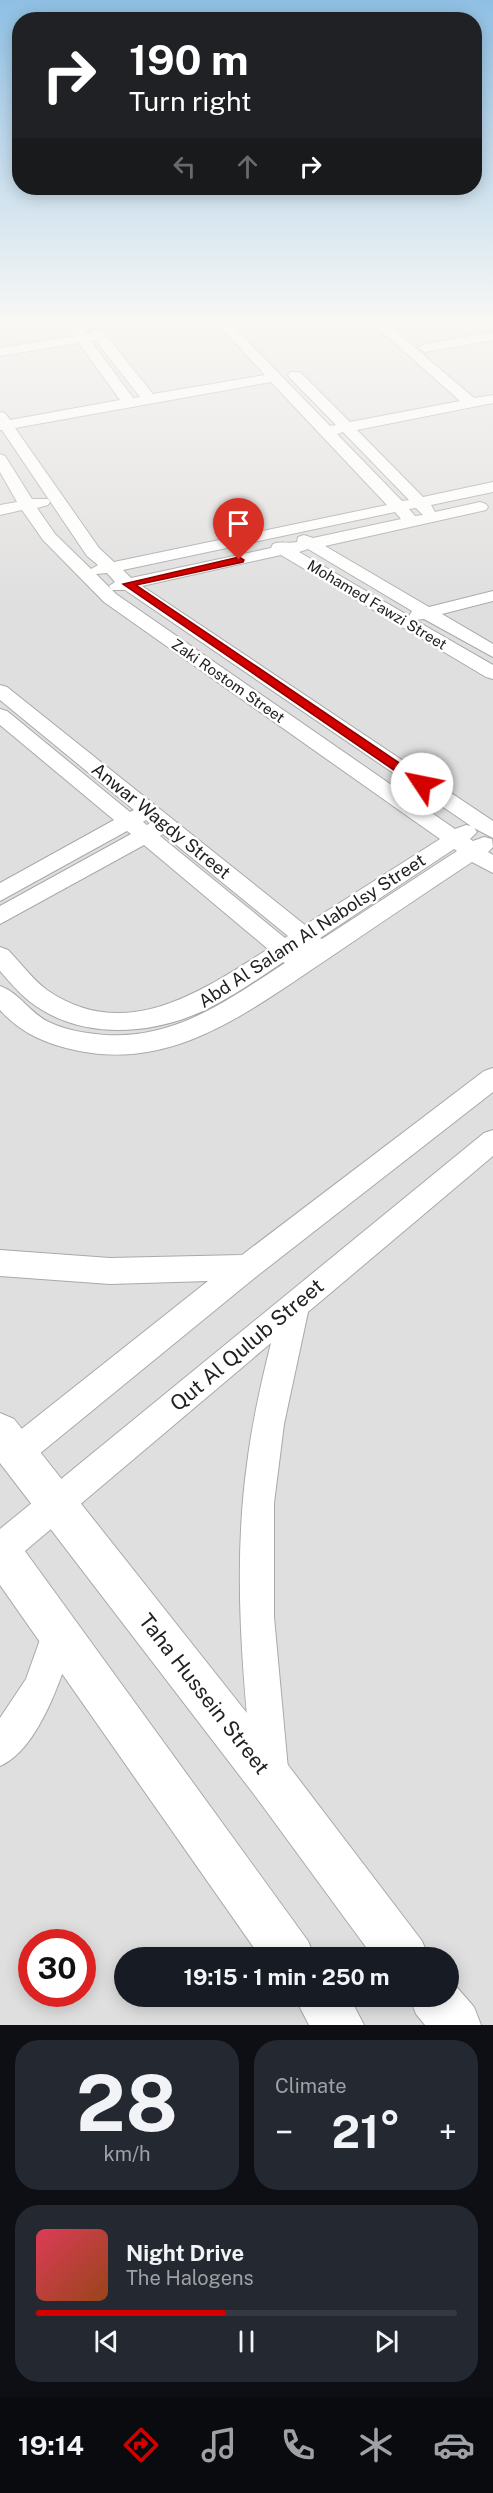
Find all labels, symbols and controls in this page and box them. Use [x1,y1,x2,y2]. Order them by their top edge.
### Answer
text: 190 m [129,35,249,84]
icon: right [30,36,108,114]
text: Turn right [129,85,252,117]
icon: left [168,150,201,183]
icon: ahead [231,150,264,183]
icon: right [294,150,327,183]
pin [213,498,264,560]
icon: arrive [222,507,255,540]
street label: Mohamed Fawzi Street [305,556,450,653]
street label: Zaki Rostom Street [169,635,288,726]
position arrow [390,752,454,816]
street label: Anwar Wagdy Street [88,758,235,883]
street label: Abd Al Salam Al Nabolsy Street [194,849,429,1012]
street label: Qut Al Qulub Street [165,1273,329,1416]
street label: Taha Hussein Street [134,1608,275,1779]
speed limit sign: 30 [18,1929,96,2007]
text: 19:15 · 1 min · 250 m [184,1964,389,1990]
text: 28 [76,2057,178,2149]
text: Climate [275,2074,347,2098]
text: 21° [331,2105,401,2158]
text: − [275,2113,293,2151]
text: + [439,2113,457,2151]
text: km/h [103,2142,151,2166]
text: Night Drive [126,2240,244,2266]
text: The Halogens [126,2266,254,2290]
icon: previous [90,2325,123,2358]
icon: pause [230,2325,263,2358]
icon: next [370,2325,403,2358]
icon: directions [120,2424,162,2466]
icon: music [198,2424,240,2466]
icon: phone [277,2424,319,2466]
icon: climate [355,2424,397,2466]
icon: car [433,2424,475,2466]
text: 19:14 [18,2429,84,2461]

